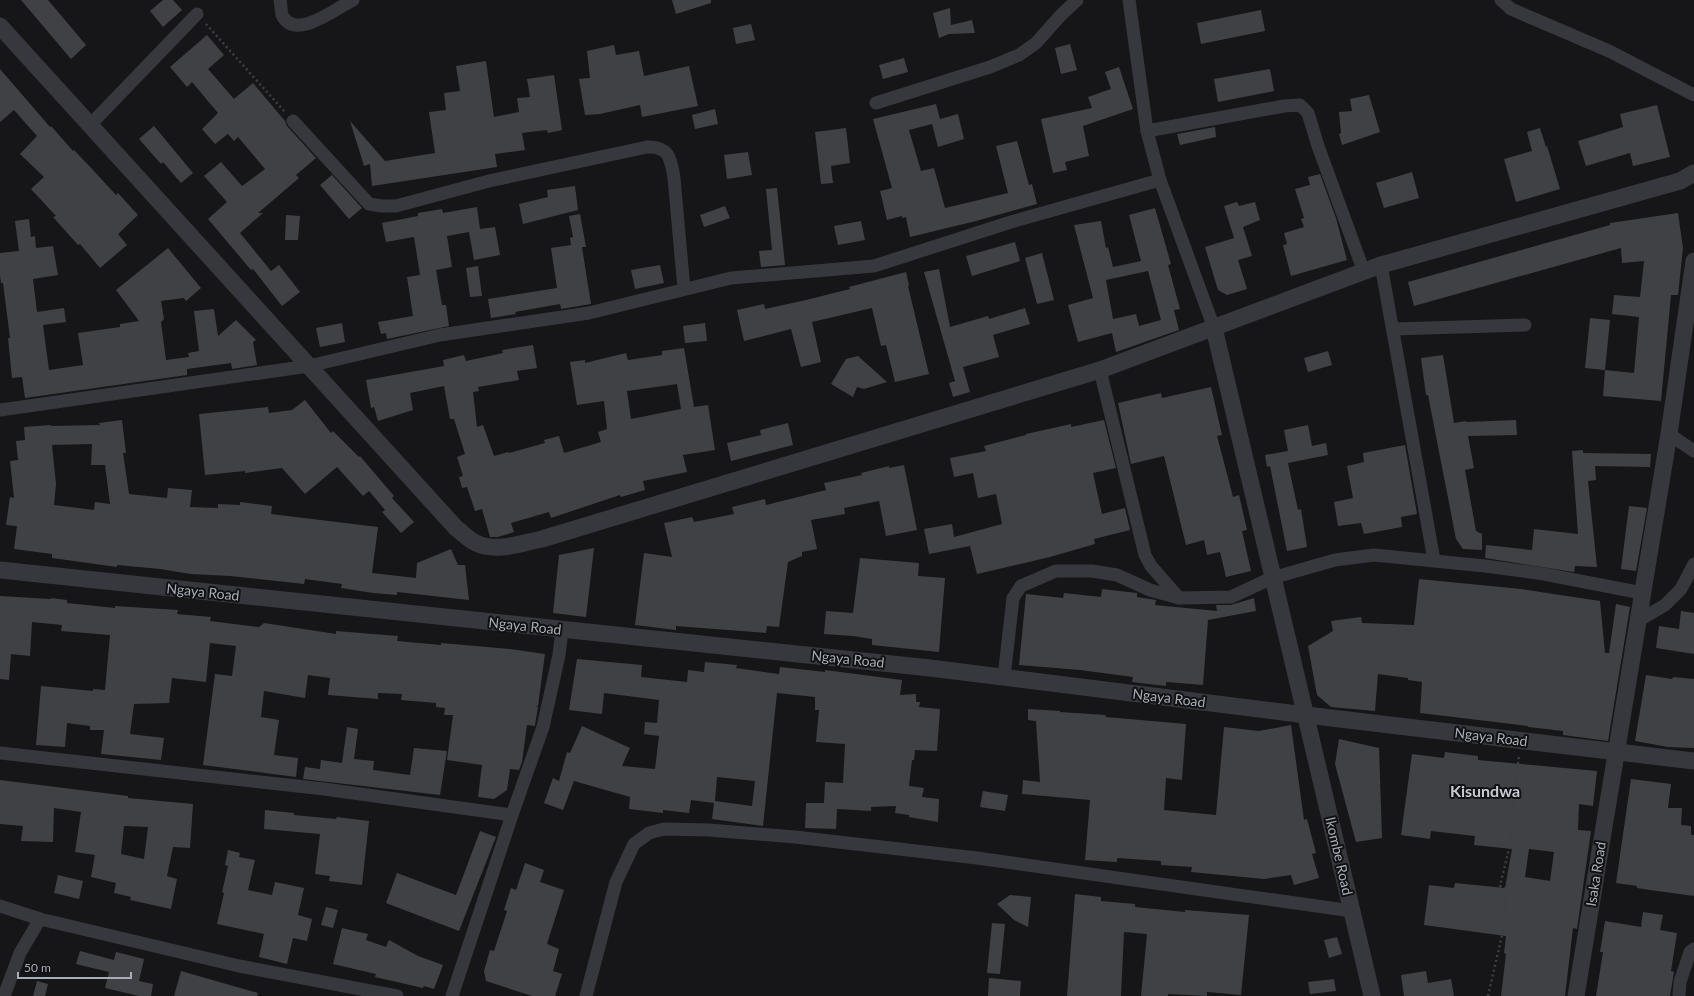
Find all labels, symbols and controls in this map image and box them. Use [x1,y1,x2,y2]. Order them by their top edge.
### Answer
street label: Ngaya Road [166,579,240,604]
street label: Ngaya Road [488,613,562,638]
street label: Ngaya Road [811,646,885,671]
street label: Ngaya Road [1132,685,1206,710]
street label: Ngaya Road [1454,724,1528,749]
district label: Kisundwa [1450,781,1520,800]
street label: Ikombe Road [1322,815,1357,897]
street label: Isaka Road [1582,840,1609,908]
scale bar [18,954,131,980]
text: 50 m [24,960,51,975]

